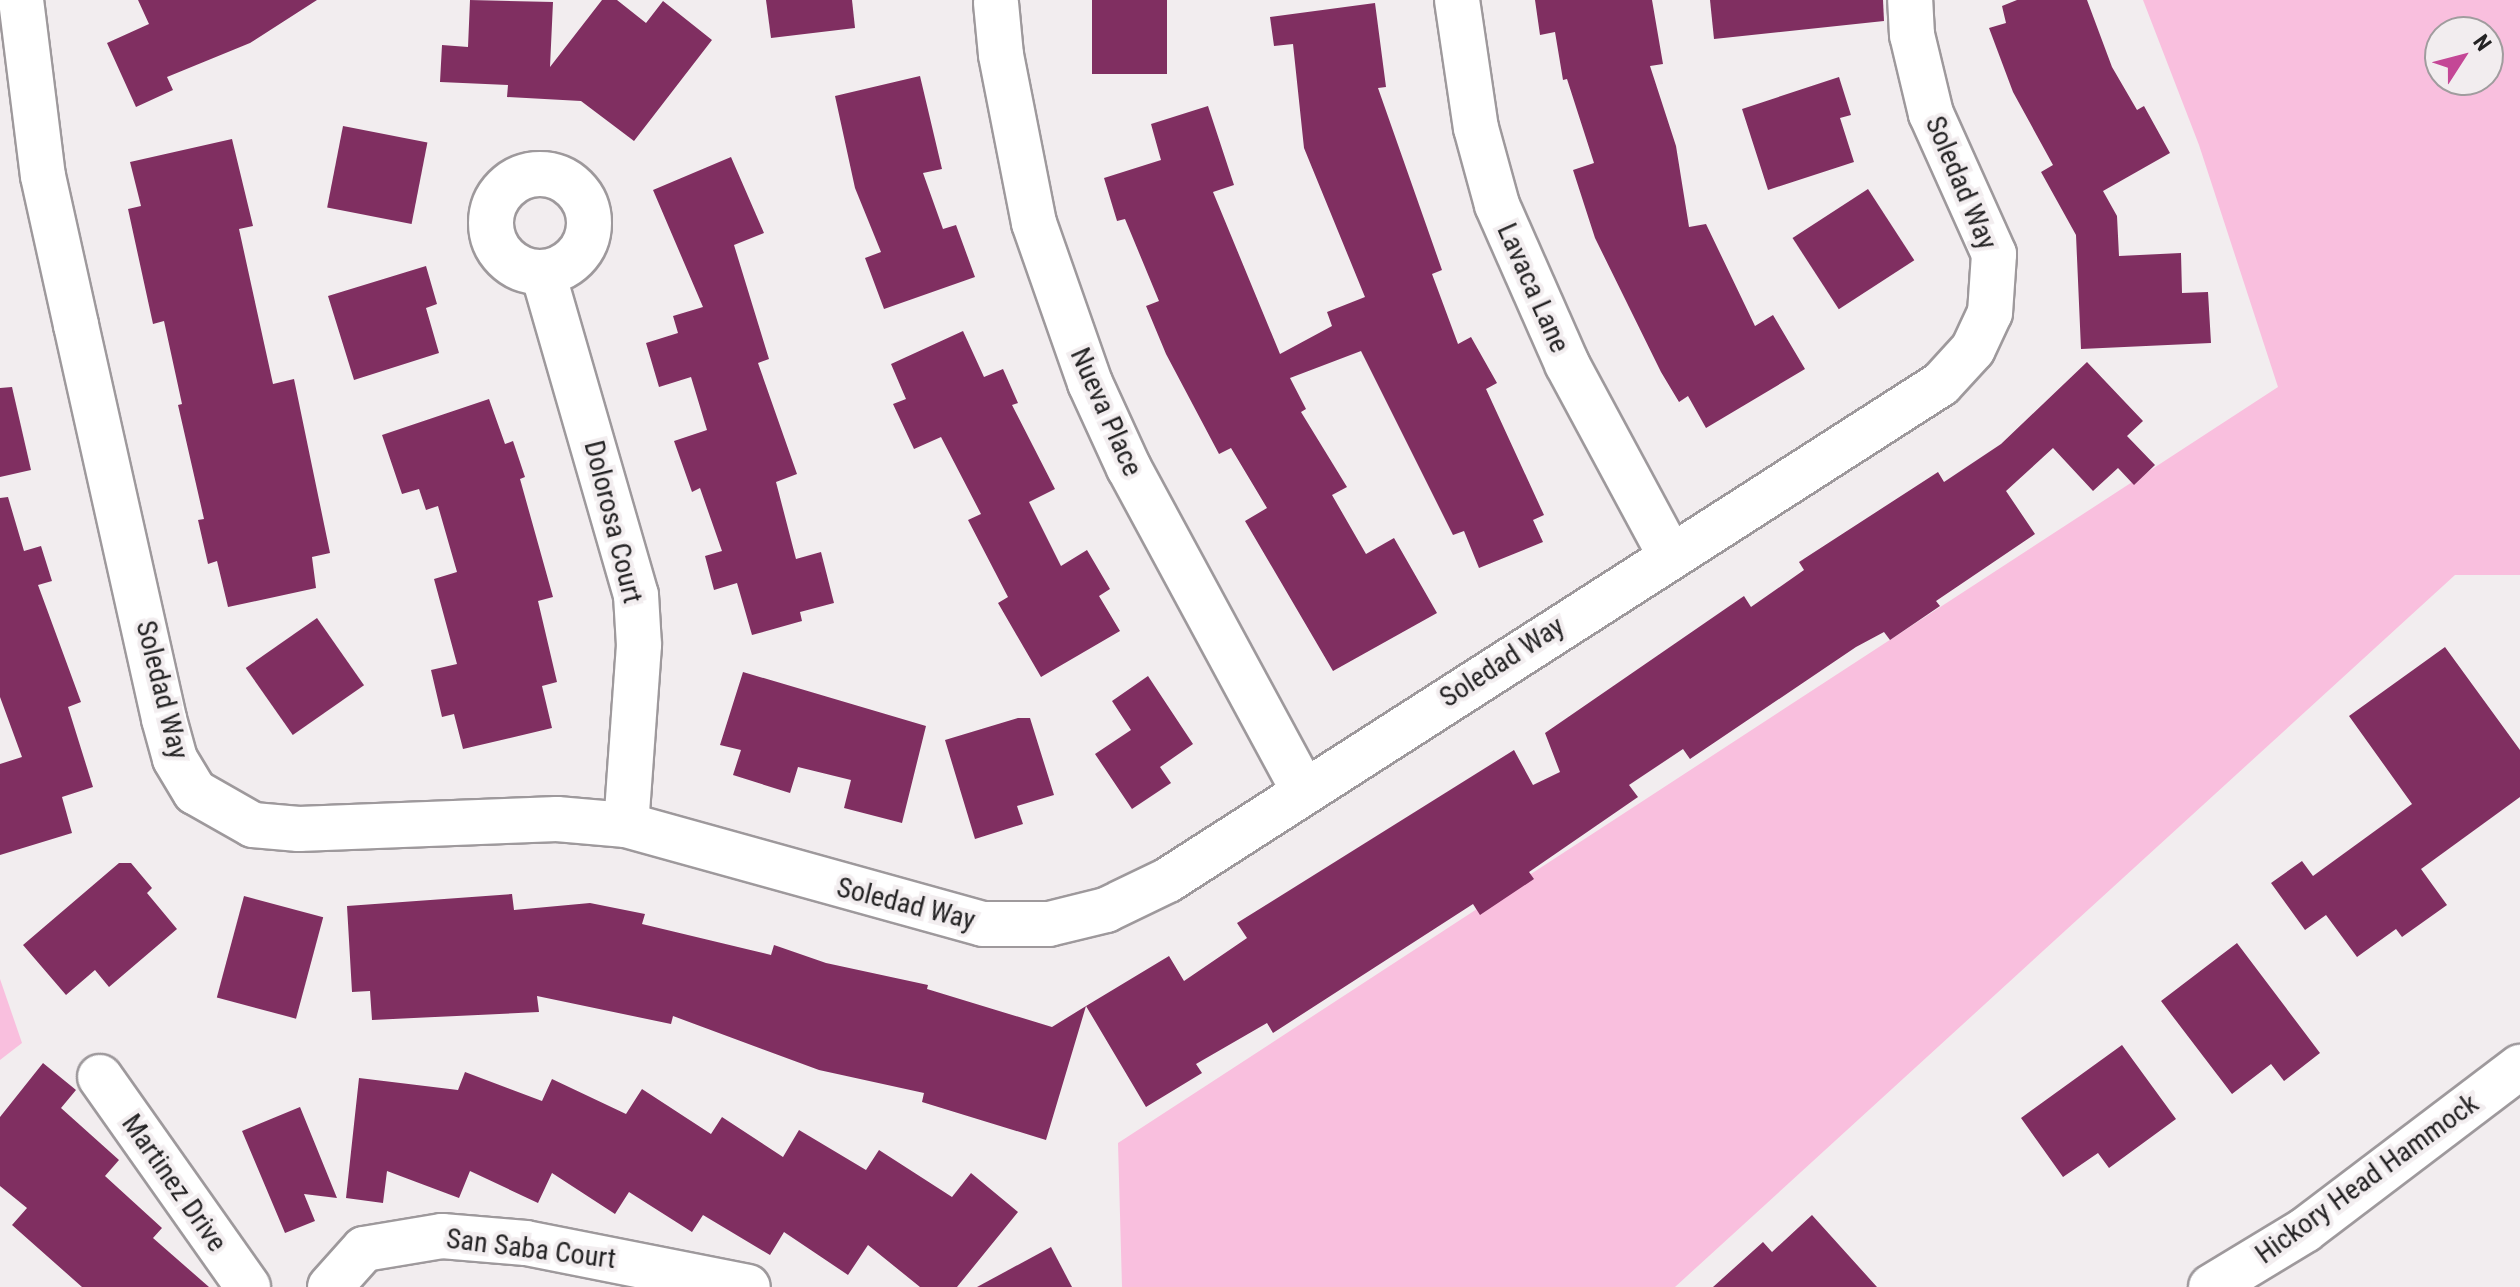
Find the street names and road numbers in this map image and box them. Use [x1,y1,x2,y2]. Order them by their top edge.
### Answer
street label: Soledad Way [1918,111,2004,255]
street label: Lavaca Lane [1490,218,1576,358]
street label: Nueva Place [1063,343,1149,481]
street label: Dolorosa Court [577,437,649,607]
street label: Soledad Way [1434,609,1570,715]
street label: Soledad Way [129,617,195,763]
street label: Soledad Way [833,871,979,937]
street label: Hickory Head Hammock [2249,1087,2485,1271]
street label: Martinez Drive [114,1108,234,1258]
street label: San Saba Court [444,1222,618,1276]

